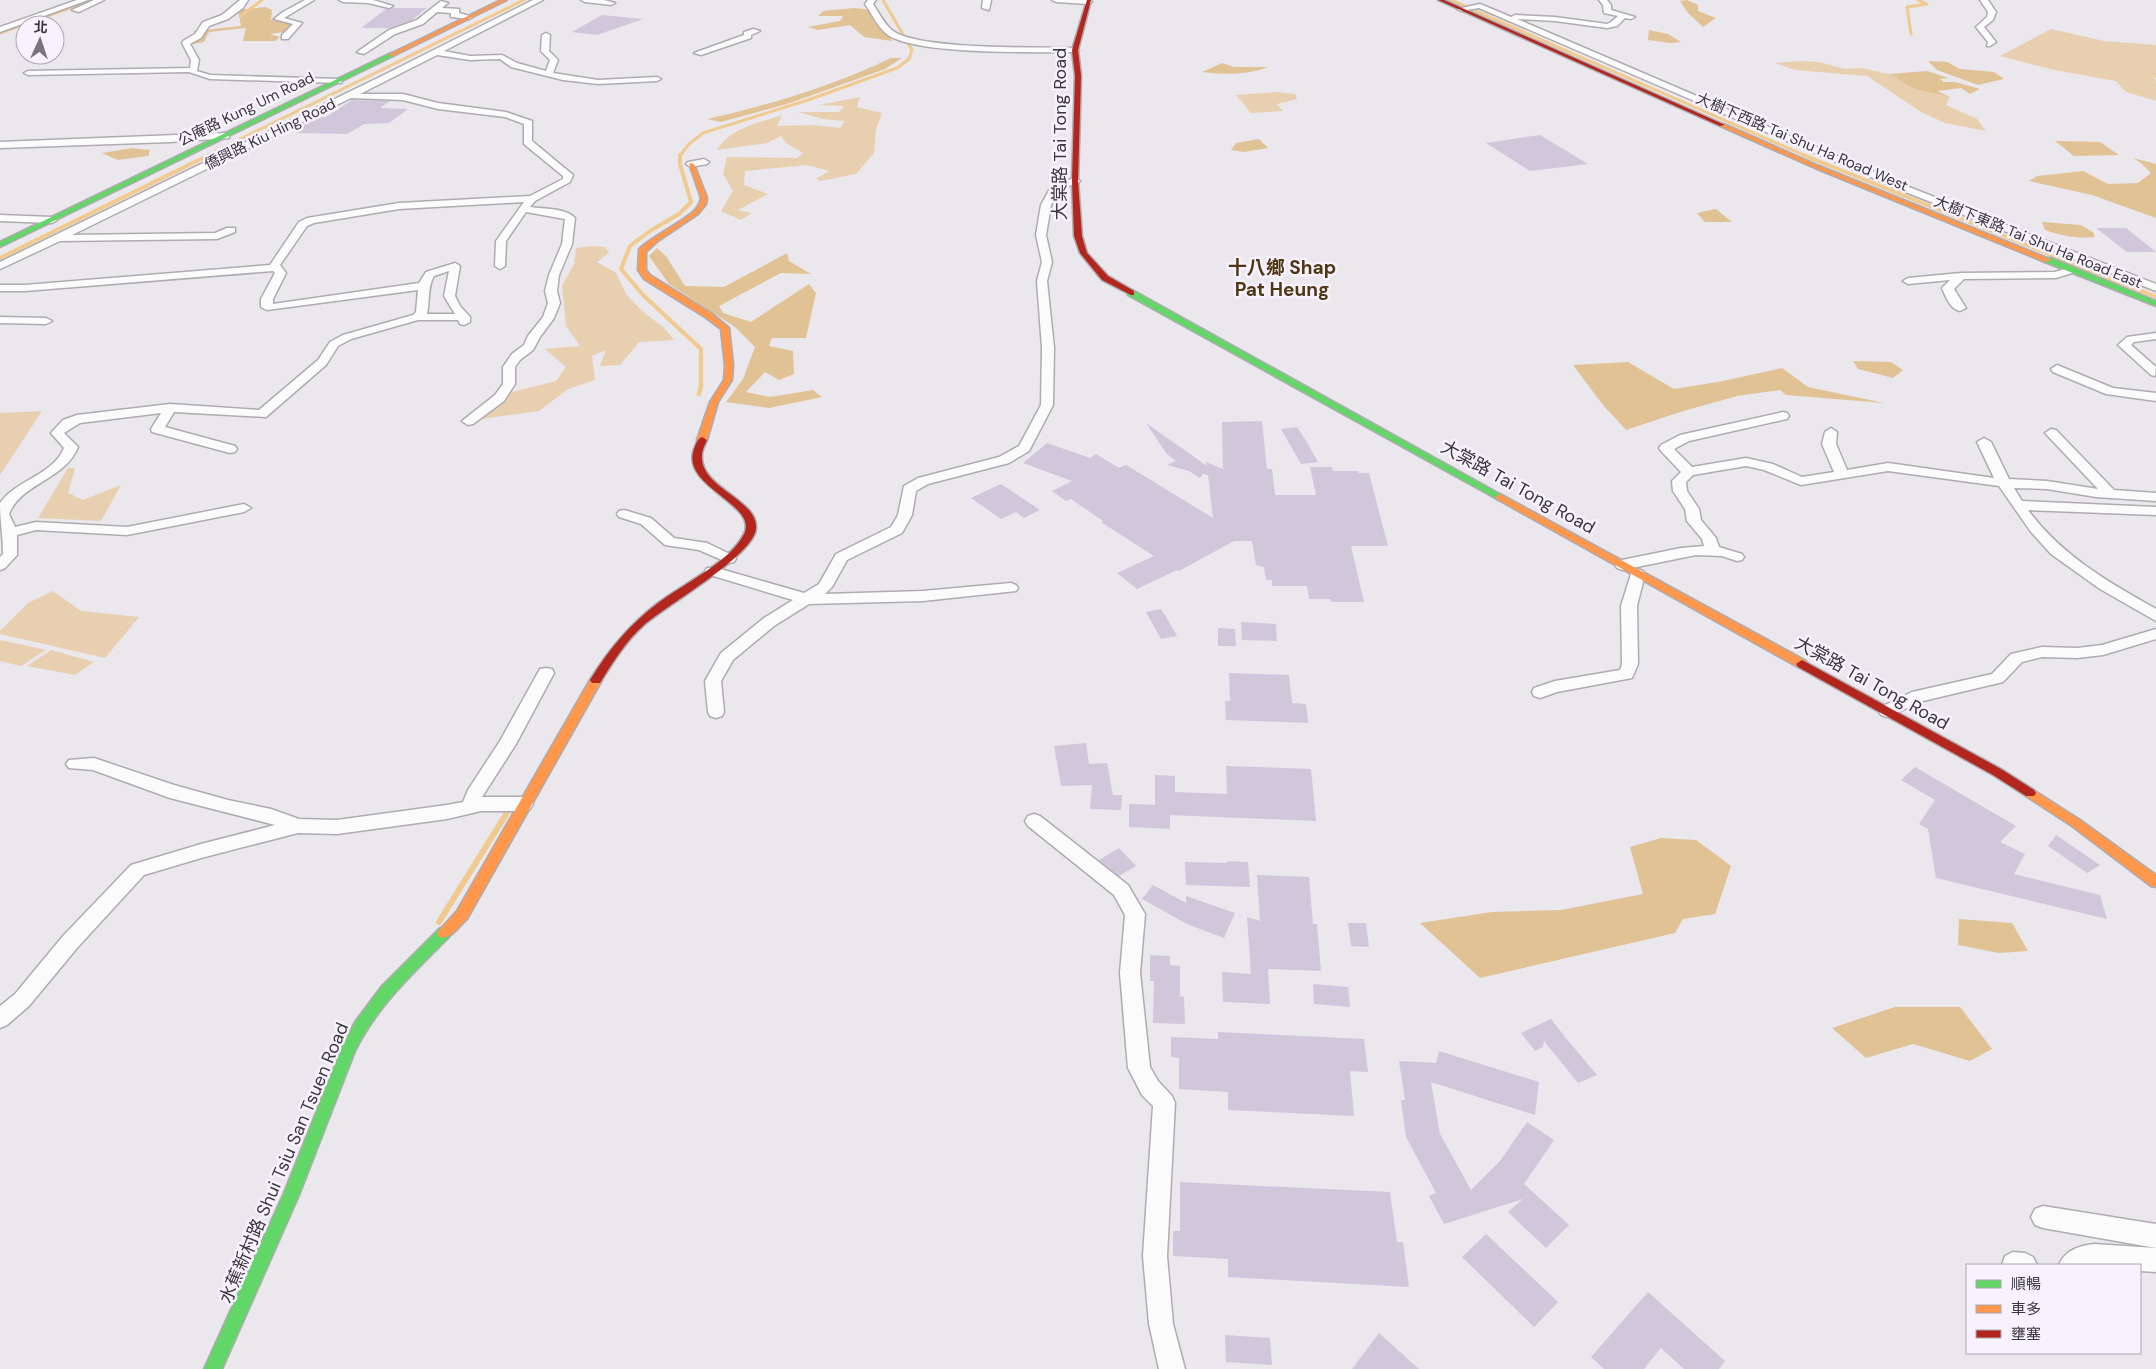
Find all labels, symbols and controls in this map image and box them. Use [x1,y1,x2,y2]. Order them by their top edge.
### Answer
north arrow [15,15,65,65]
text: 北 [33,18,48,36]
street label: 大棠路 Tai Tong Road [1048,48,1072,220]
street label: 公庵路 Kung Um Road [175,67,317,151]
street label: 大樹下西路 Tai Shu Ha Road West [1693,88,1911,196]
street label: 僑興路 Kiu Hing Road [201,94,339,174]
street label: 大樹下東路 Tai Shu Ha Road East [1931,191,2145,293]
district label: 十八鄉 Shap Pat Heung [1228,255,1336,302]
street label: 大棠路 Tai Tong Road [1437,435,1599,539]
street label: 大棠路 Tai Tong Road [1791,631,1953,735]
street label: 水蕉新村路 Shui Tsiu San Tsuen Road [214,1019,354,1307]
legend [1966,1264,2141,1354]
text: 順暢 [2011,1274,2041,1294]
text: 車多 [2011,1299,2041,1319]
text: 壅塞 [2011,1324,2041,1344]

